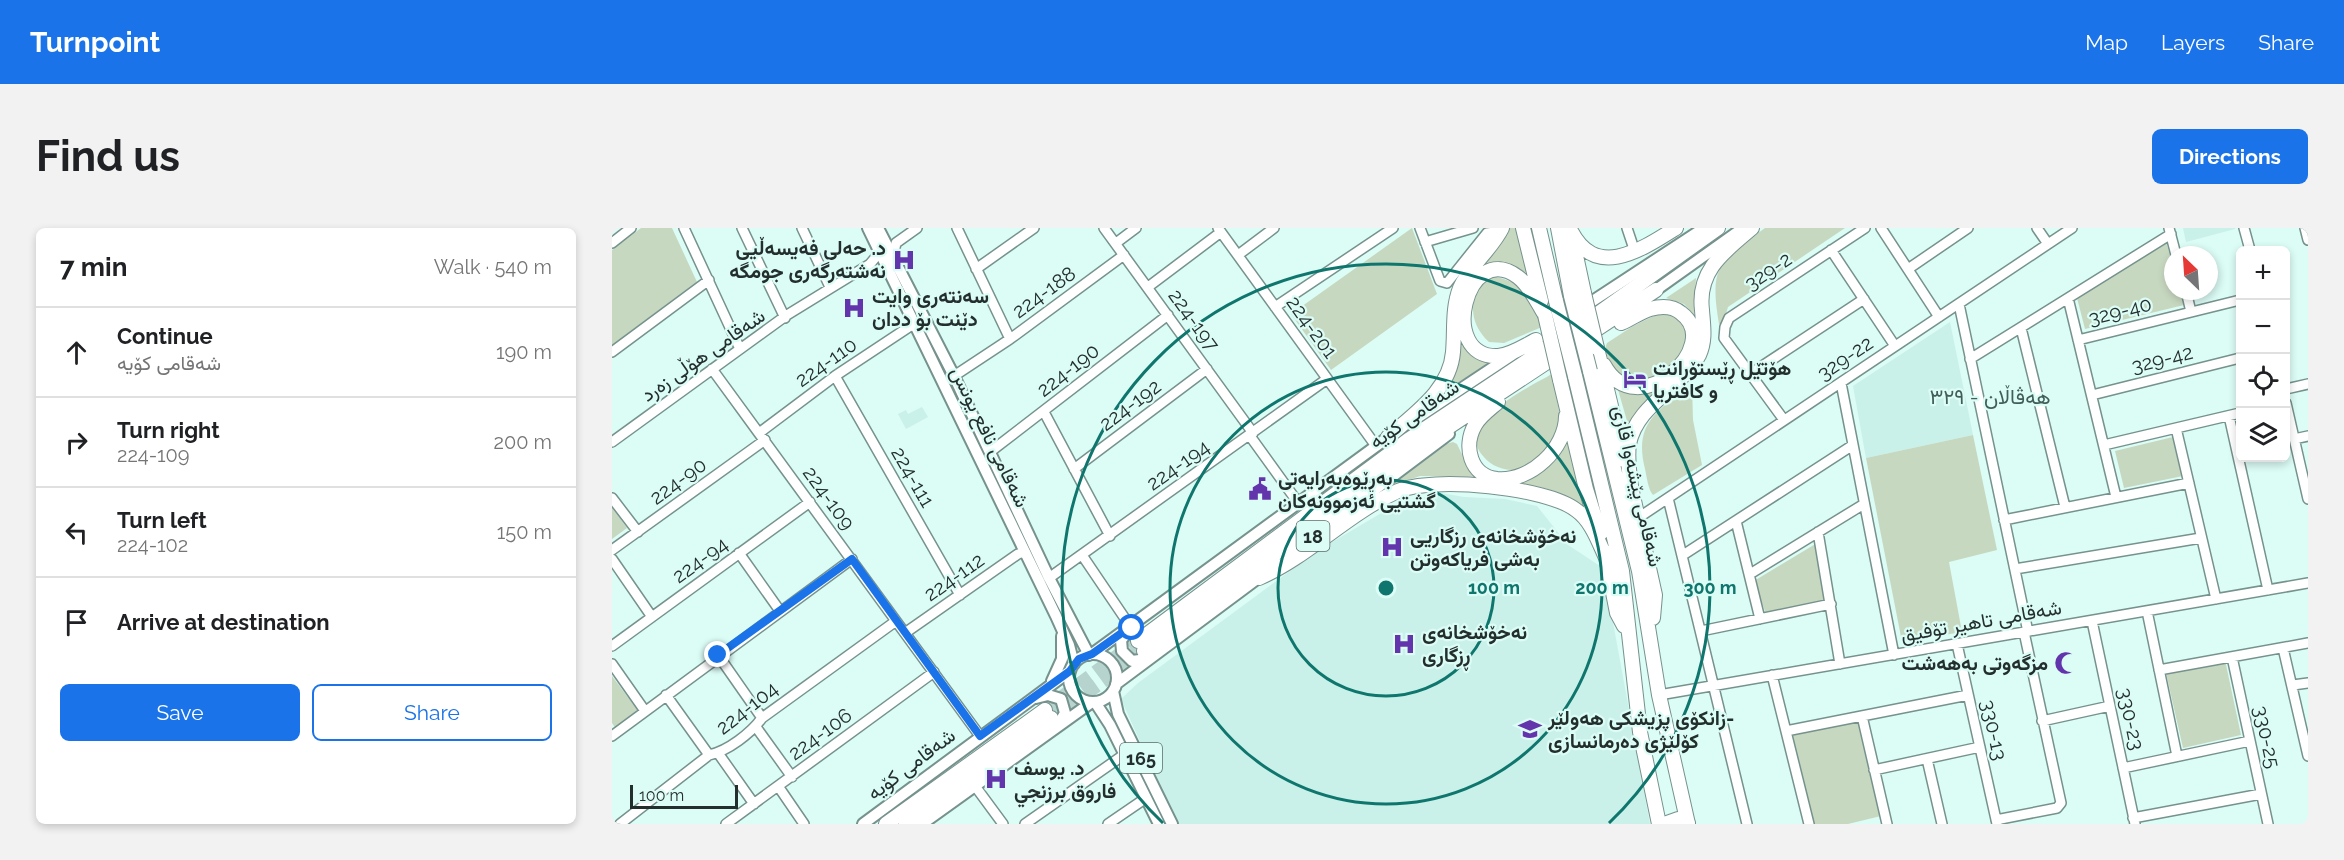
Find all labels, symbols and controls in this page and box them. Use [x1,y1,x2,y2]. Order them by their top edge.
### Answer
text: Turnpoint [30,26,160,59]
text: Map [2085,30,2128,55]
text: Layers [2161,30,2225,55]
text: Share [2258,30,2314,55]
button: Directions [2152,129,2308,184]
text: Find us [36,132,180,181]
place label: د. حەلی فەیسەڵیی نەشتەرگەری جومگە [729,236,886,284]
north arrow [2164,246,2218,300]
map controls [2236,246,2290,462]
button: + [2236,246,2290,300]
hospital icon: د. حەلی فەیسەڵیی نەشتەرگەری جومگە [891,247,917,273]
street label: 329-2 [1740,247,1796,295]
text: 7 min [60,252,127,282]
text: Walk · 540 m [434,255,552,279]
street label: 224-188 [1008,261,1080,323]
place label: سەنتەری وایت دێنت بۆ ددان [872,284,989,332]
street label: 224-197 [1163,284,1225,356]
street label: 224-201 [1281,291,1343,363]
street label: 329-40 [2086,292,2154,330]
hospital icon: سەنتەری وایت دێنت بۆ ددان [841,295,867,321]
button: − [2236,300,2290,354]
street label: شەقامی هۆڵی زەرد [636,303,770,407]
text: Continue [117,323,213,349]
street label: 329-22 [1813,331,1877,385]
street label: 224-110 [791,332,861,392]
icon: ahead [60,336,93,369]
street label: 224-190 [1032,338,1104,402]
text: 190 m [496,340,552,364]
street label: 329-42 [2129,340,2195,378]
text: شەقامی کۆیە [117,351,221,375]
button: locate [2236,354,2290,408]
place label: هۆتێل ڕێستۆرانت و کافتریا [1653,356,1791,404]
street label: شەقامی نافع یونس [944,363,1034,512]
hotel icon: هۆتێل ڕێستۆرانت و کافتریا [1622,366,1648,392]
street label: 224-192 [1095,374,1165,436]
street label: شەقامی کۆیە [1365,374,1464,454]
district label: هەڤاڵان - ٣٢٩ [1929,384,2051,409]
street label: شەقامی پێشەوا قازی [1606,403,1668,570]
button: layers [2236,408,2290,462]
text: Turn right [117,417,220,443]
icon: right [60,426,93,459]
text: 200 m [494,430,552,454]
street label: 224-194 [1142,435,1214,495]
text: 224-109 [117,443,190,467]
street label: 224-111 [886,443,940,512]
street label: 224-90 [645,452,711,510]
street label: 224-109 [798,462,860,534]
place label: بەڕێوەبەرایەتی گشتیی ئەزموونەکان [1278,466,1436,514]
public building icon: بەڕێوەبەرایەتی گشتیی ئەزموونەکان [1247,476,1273,502]
text: Turn left [117,507,207,533]
icon: left [60,516,93,549]
text: 150 m [497,520,552,544]
road number: 18 [1296,521,1330,551]
place label: نەخۆشخانەی رزگاریی بەشی فریاکەوتن [1410,524,1577,572]
street label: 224-94 [668,532,733,588]
text: 224-102 [117,533,188,557]
hospital icon: نەخۆشخانەی رزگاریی بەشی فریاکەوتن [1379,534,1405,560]
street label: 224-112 [919,548,989,606]
text: 100 m [1468,577,1520,598]
text: 200 m [1575,577,1629,598]
text: 300 m [1683,577,1737,598]
centre of rings [1376,578,1396,598]
street label: شەقامی تاهیر تۆفیق [1899,595,2064,648]
icon: arrive [60,606,93,639]
text: Arrive at destination [117,609,330,635]
route start [1118,614,1144,640]
place label: نەخۆشخانەی ڕزگاری [1422,620,1527,671]
hospital icon: نەخۆشخانەی ڕزگاری [1391,631,1417,657]
route end [704,641,730,667]
mosque icon: مزگەوتی بەهەشت [2053,650,2079,676]
place label: مزگەوتی بەهەشت [1902,651,2048,676]
street label: 224-104 [711,676,783,740]
button: Save [60,684,300,741]
button: Share [312,684,552,741]
street label: 330-23 [2113,686,2149,752]
street label: 330-13 [1976,698,2012,762]
street label: 224-106 [783,703,857,765]
street label: 330-25 [2249,704,2285,771]
place label: زانکۆی پزیشکی هەولێر- کۆلێژی دەرمانسازی [1547,706,1734,754]
school or university icon: زانکۆی پزیشکی هەولێر- کۆلێژی دەرمانسازی [1517,716,1543,742]
street label: شەقامی کۆیە [862,723,960,806]
road number: 165 [1120,743,1162,773]
place label: د. يوسف فاروق برزنجي [1014,756,1116,808]
hospital icon: د. يوسف فاروق برزنجي [983,766,1009,792]
scale bar [630,782,738,810]
text: 100 m [639,786,684,805]

